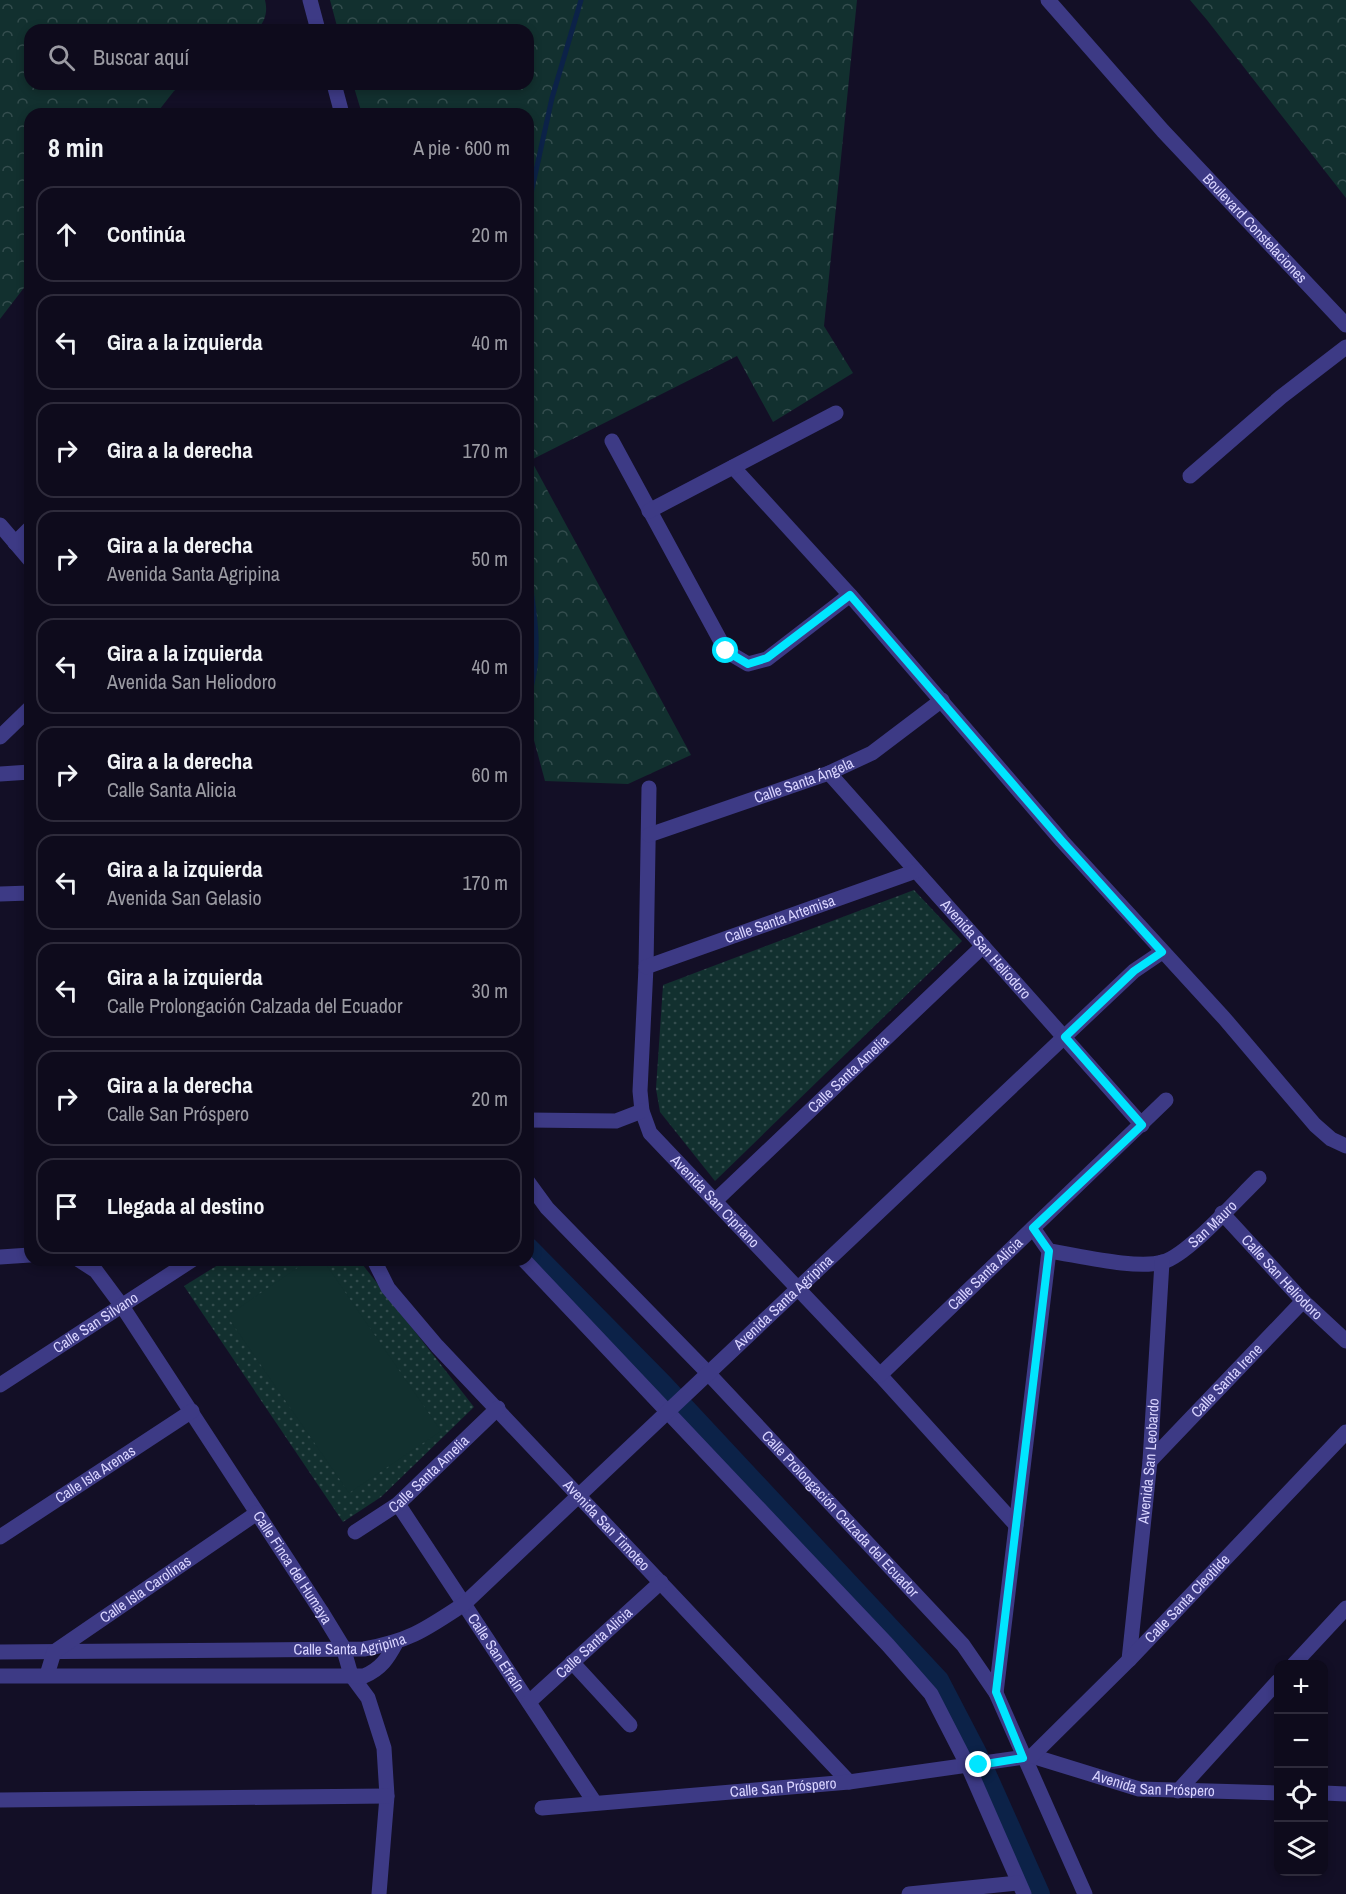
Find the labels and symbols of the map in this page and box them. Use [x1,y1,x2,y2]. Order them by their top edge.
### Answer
street label: Boulevard Constelaciones [1198,168,1312,287]
route start [712,637,738,663]
street label: Calle Santa Ángela [751,752,857,808]
street label: Calle Santa Artemisa [722,890,838,948]
street label: Avenida San Heliodoro [935,894,1036,1004]
street label: Calle Santa Amelia [803,1030,893,1117]
street label: Avenida San Cipriano [665,1149,765,1252]
street label: San Mauro [1183,1195,1242,1253]
street label: Calle San Heliodoro [1237,1230,1328,1324]
street label: Calle Santa Alicia [943,1232,1027,1315]
street label: Avenida Santa Agripina [728,1250,837,1355]
street label: Calle San Silvano [49,1287,142,1358]
street label: Calle Santa Irene [1186,1339,1267,1422]
street label: Avenida San Leobardo [1132,1398,1164,1526]
street label: Calle Prolongación Calzada del Ecuador [757,1426,924,1602]
street label: Calle Santa Amelia [384,1430,474,1518]
street label: Calle Isla Arenas [51,1440,139,1508]
street label: Avenida San Timoteo [558,1474,655,1575]
street label: Calle Finca del Humaya [248,1506,338,1628]
street label: Calle Santa Cleotilde [1139,1549,1235,1648]
street label: Calle Isla Carolinas [95,1550,195,1628]
street label: Calle Santa Alicia [551,1602,637,1683]
street label: Calle San Efraín [463,1609,530,1696]
street label: Calle Santa Agripina [293,1628,409,1660]
route end [965,1751,991,1777]
street label: Avenida San Próspero [1089,1764,1215,1801]
street label: Calle San Próspero [729,1772,837,1802]

